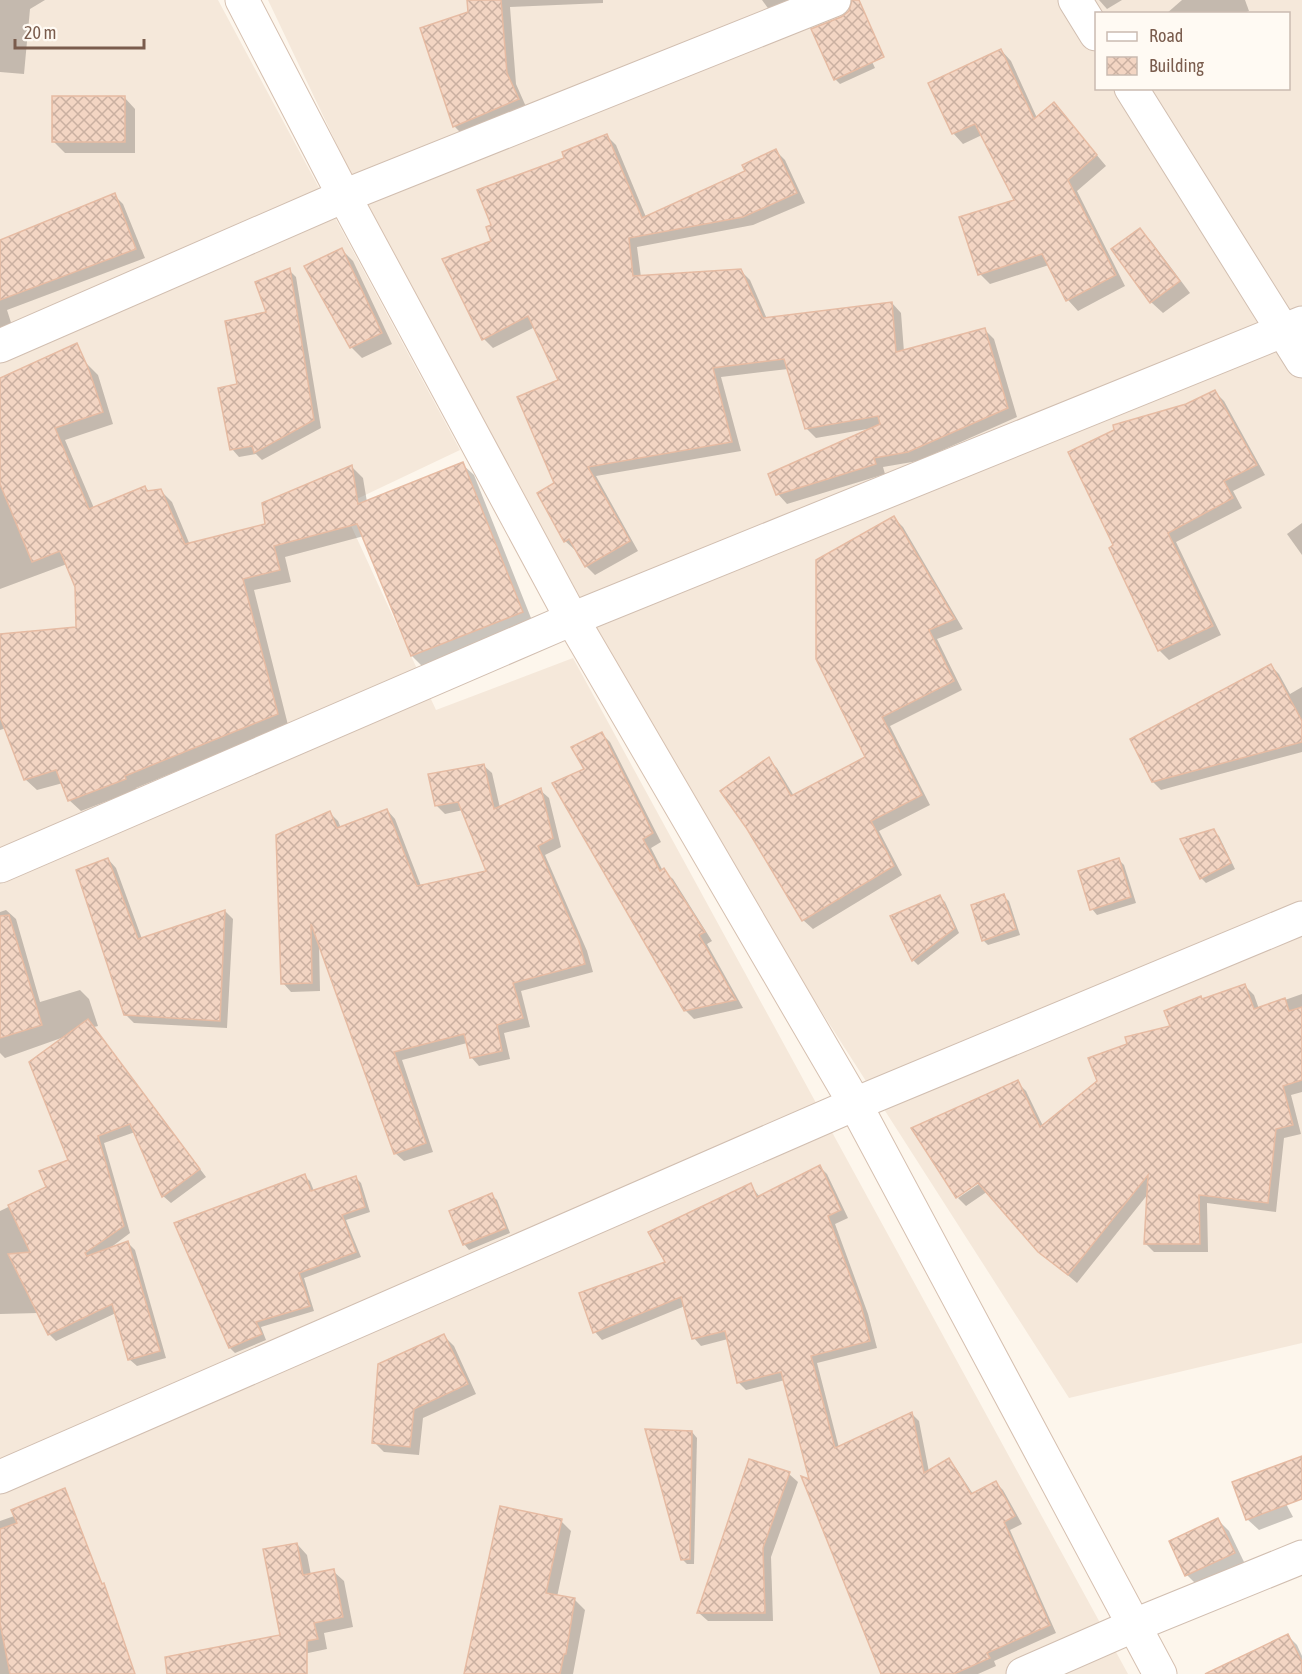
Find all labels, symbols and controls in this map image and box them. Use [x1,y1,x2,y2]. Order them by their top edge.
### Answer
scale bar [15,12,144,50]
legend [1095,12,1290,90]
text: 20 m [24,22,56,43]
text: Road [1149,25,1183,46]
text: Building [1149,55,1204,76]

